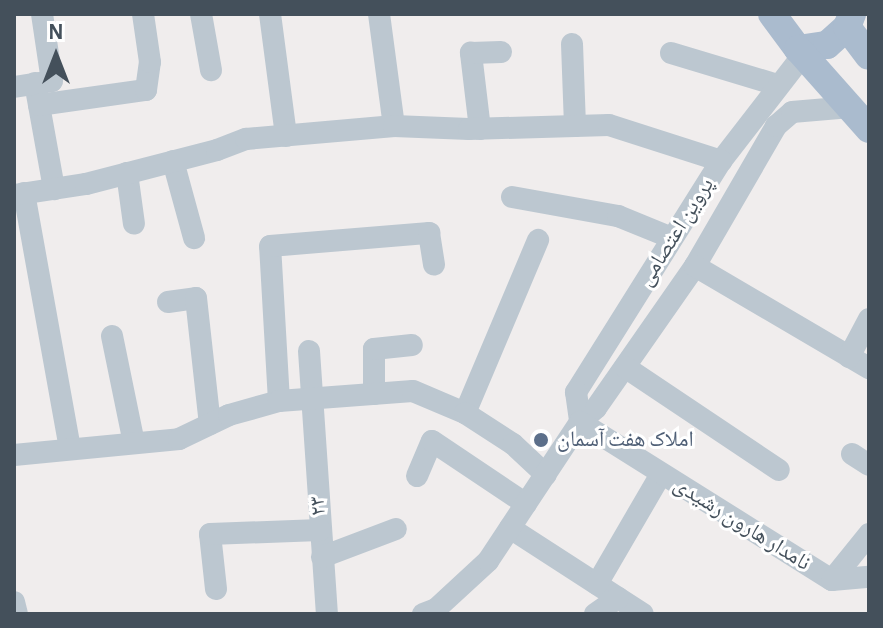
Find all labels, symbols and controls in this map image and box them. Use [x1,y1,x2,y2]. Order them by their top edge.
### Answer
north arrow [16,16,96,96]
text: N [48,21,64,43]
street label: پروین اعتصامی [632,173,720,291]
place label: املاک هفت آسمان [557,427,694,453]
marker: املاک هفت آسمان [532,431,550,449]
street label: نامدار هارون رشیدی [669,471,815,577]
street label: ۲۳ [304,495,332,517]

